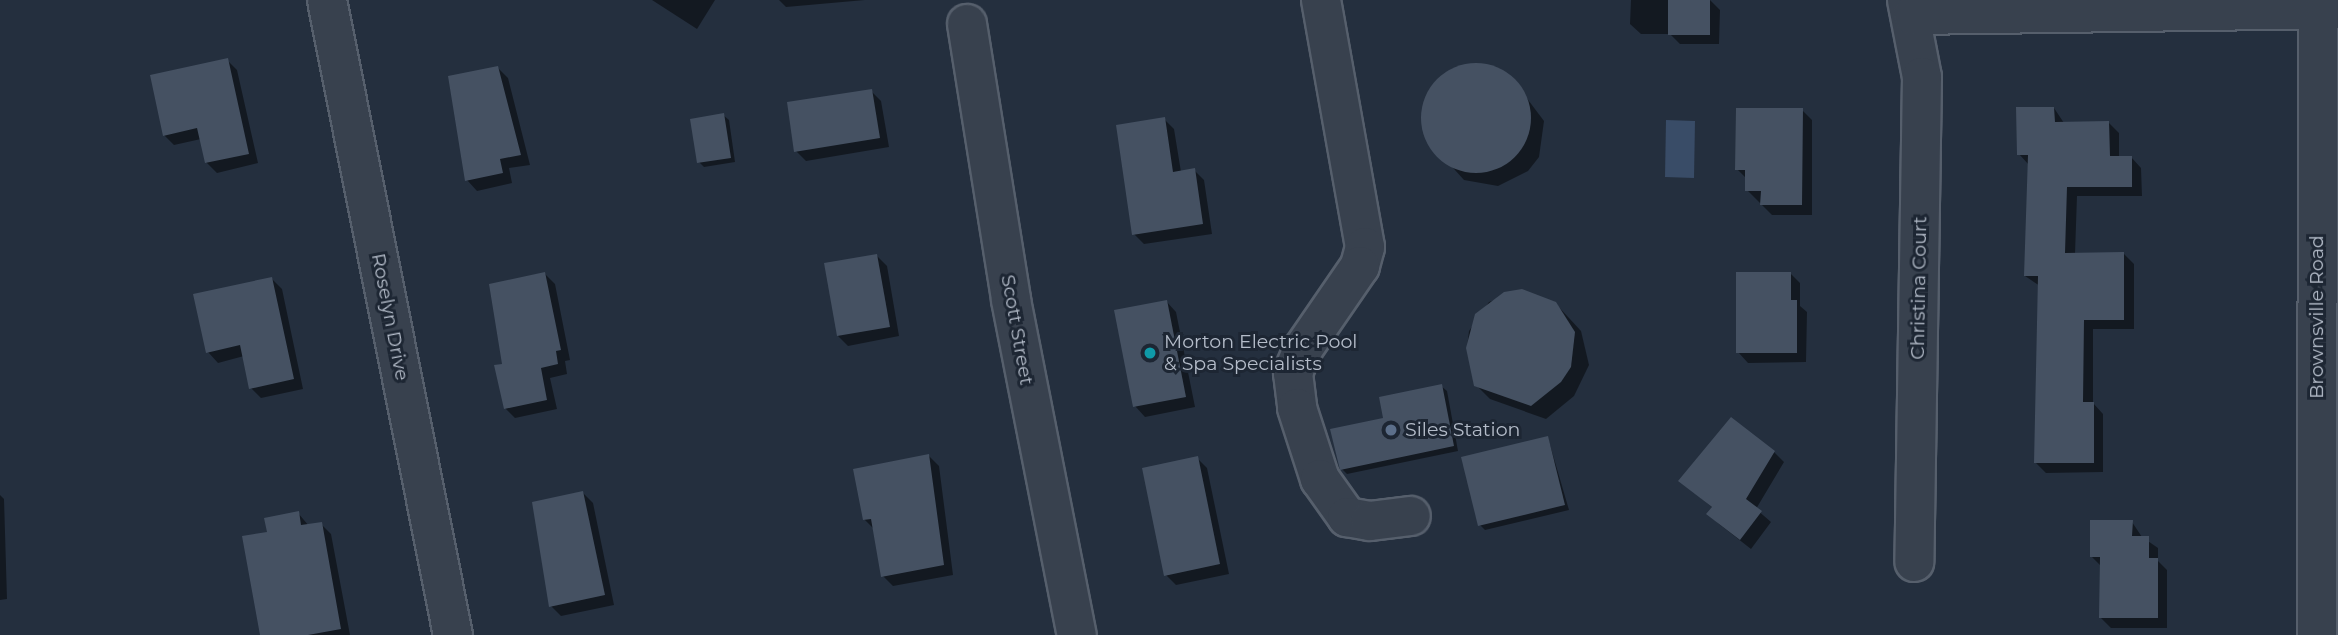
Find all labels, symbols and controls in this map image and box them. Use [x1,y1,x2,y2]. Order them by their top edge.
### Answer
street label: Christina Court [1906,216,1932,360]
street label: Brownsville Road [2306,235,2328,399]
street label: Roselyn Drive [366,251,414,383]
street label: Scott Street [996,273,1038,387]
place label: Morton Electric Pool & Spa Specialists [1164,331,1357,375]
marker: Morton Electric Pool & Spa Specialists [1142,345,1158,361]
place label: Siles Station [1405,419,1520,441]
marker: Siles Station [1383,422,1399,438]

